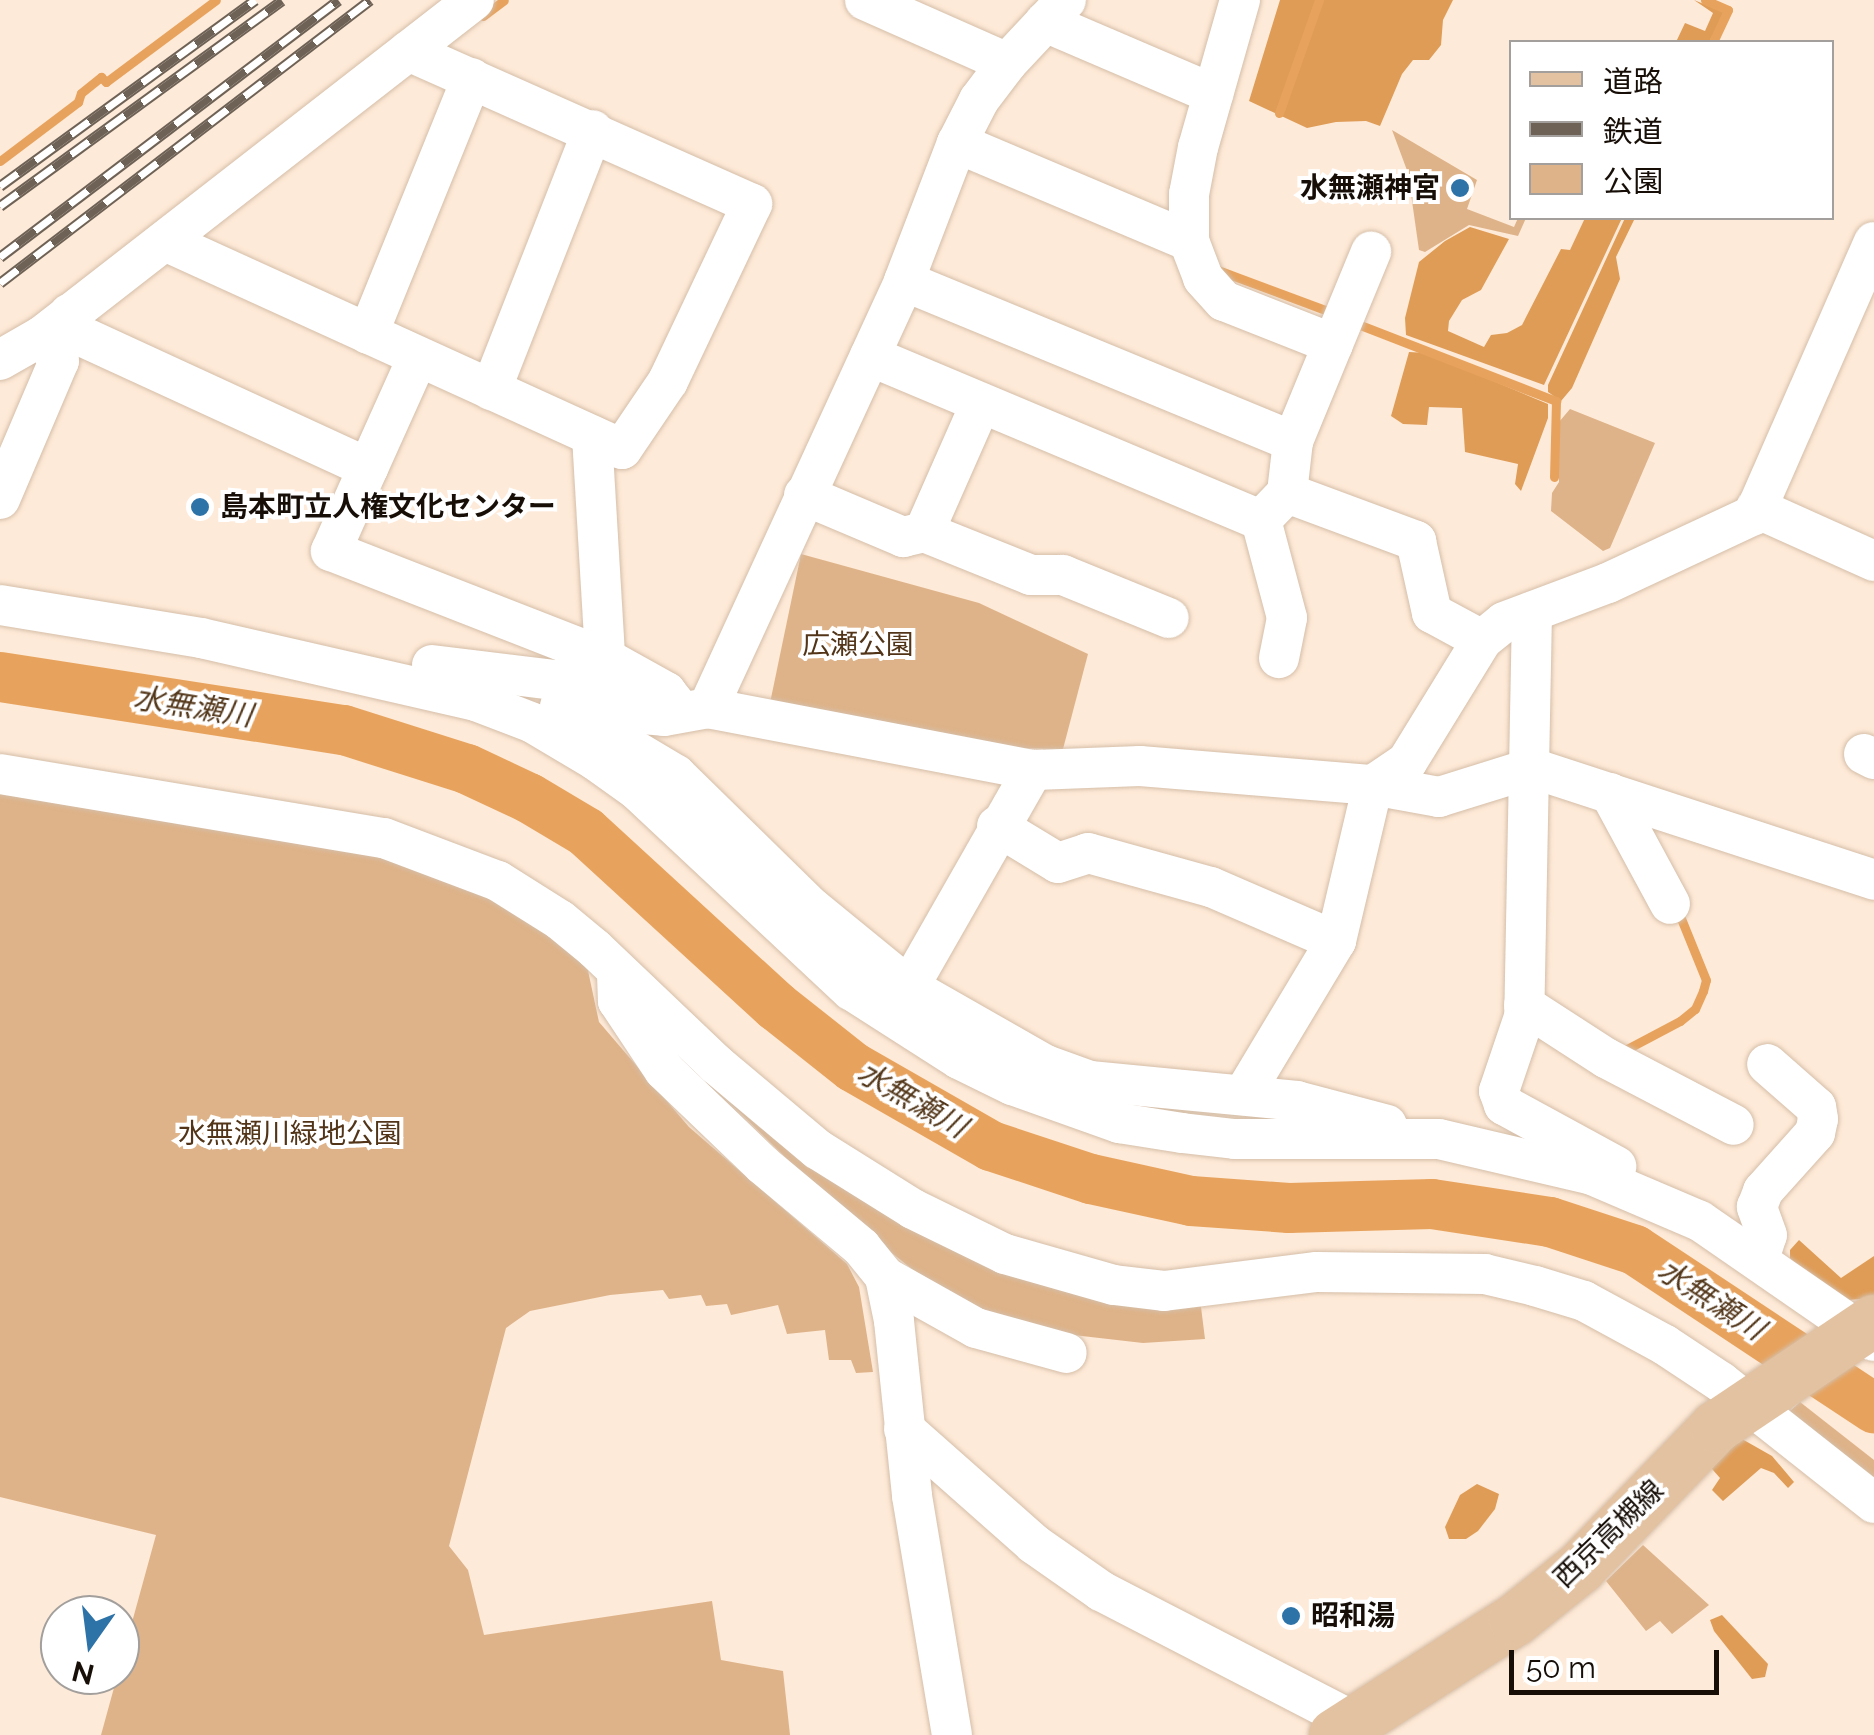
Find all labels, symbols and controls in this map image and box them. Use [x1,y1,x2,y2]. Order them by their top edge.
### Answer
legend [1509,40,1834,220]
text: 道路 [1603,64,1663,99]
text: 鉄道 [1603,114,1663,149]
text: 公園 [1603,164,1663,199]
place label: 水無瀬神宮 [1300,171,1440,205]
marker: 水無瀬神宮 [1449,177,1471,199]
place label: 島本町立人権文化センター [220,490,556,524]
marker: 島本町立人権文化センター [189,496,211,518]
park label: 広瀬公園 [802,628,914,662]
water label: 水無瀬川 [131,680,255,734]
water label: 水無瀬川 [851,1054,973,1146]
park label: 水無瀬川緑地公園 [178,1117,402,1151]
water label: 水無瀬川 [1651,1252,1771,1348]
street label: 西京高槻線 [1547,1473,1671,1595]
north arrow [40,1595,140,1695]
place label: 昭和湯 [1311,1599,1395,1633]
marker: 昭和湯 [1280,1605,1302,1627]
scale bar [1514,1630,1724,1692]
text: 50 m [1526,1650,1596,1685]
text: N [69,1654,97,1691]

